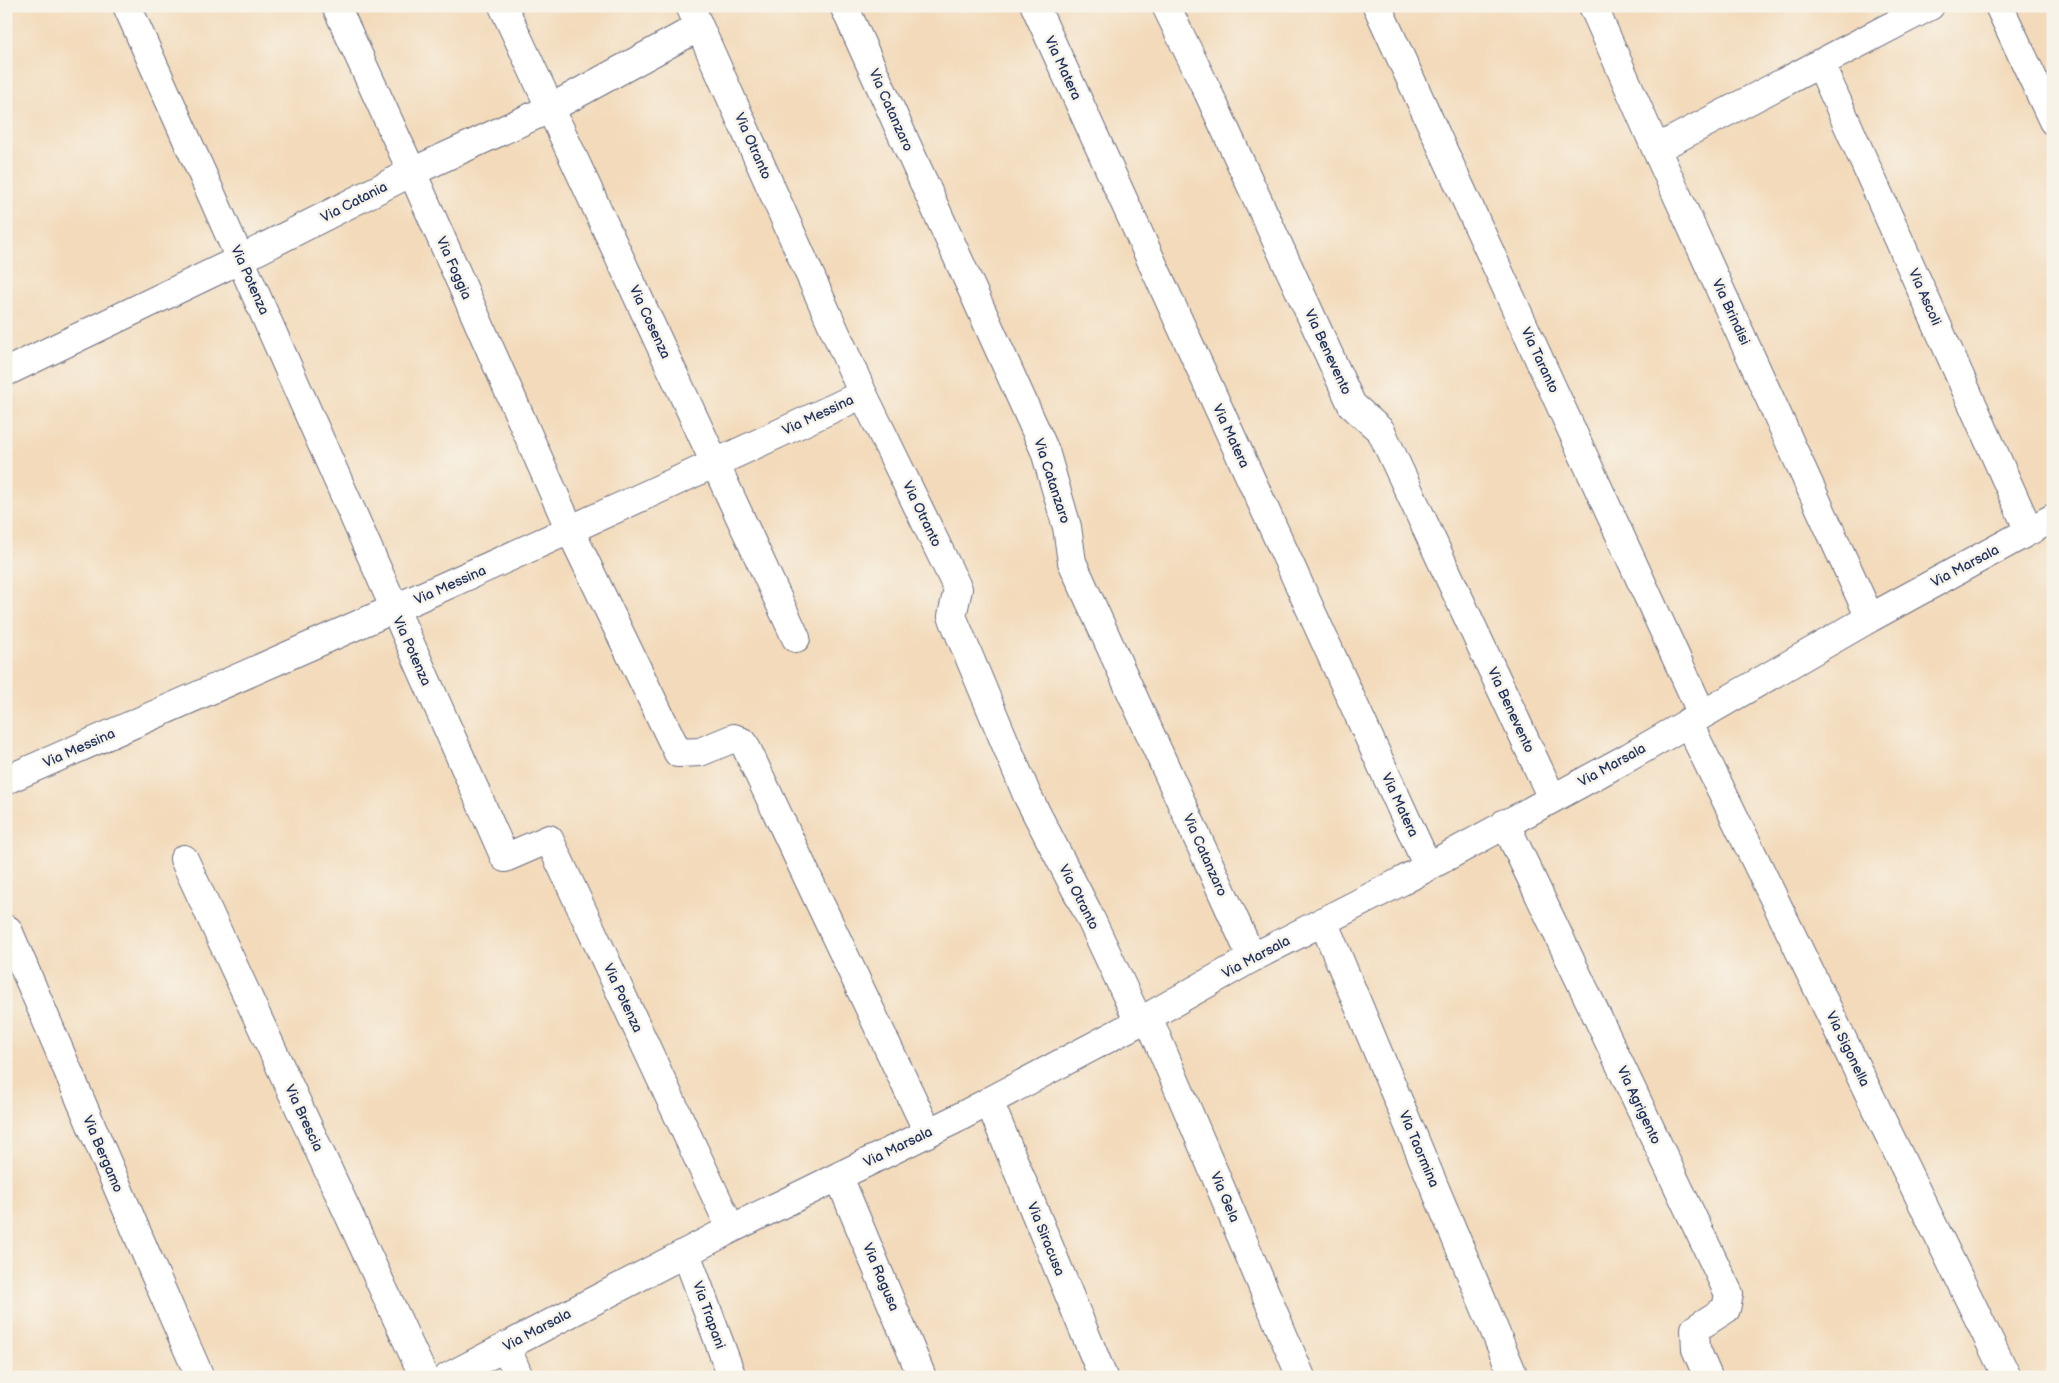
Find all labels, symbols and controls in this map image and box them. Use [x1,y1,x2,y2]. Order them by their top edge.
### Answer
street label: Via Matera [1041,33,1085,103]
street label: Via Catanzaro [865,66,917,154]
street label: Via Otranto [731,110,775,182]
street label: Via Catania [318,178,390,226]
street label: Via Foggia [433,234,475,302]
street label: Via Potenza [227,243,273,317]
street label: Via Ascoli [1905,266,1945,328]
street label: Via Brindisi [1708,276,1754,348]
street label: Via Cosenza [626,283,674,362]
street label: Via Benevento [1301,307,1355,397]
street label: Via Taranto [1517,324,1563,396]
street label: Via Messina [780,391,857,439]
street label: Via Matera [1209,401,1253,471]
street label: Via Catanzaro [1030,436,1074,526]
street label: Via Otranto [899,478,945,550]
street label: Via Marsala [1928,541,2002,591]
street label: Via Messina [411,562,489,608]
street label: Via Potenza [389,614,435,688]
street label: Via Benevento [1484,665,1538,755]
street label: Via Messina [40,725,118,771]
street label: Via Marsala [1575,739,1649,790]
street label: Via Matera [1378,770,1422,840]
street label: Via Catanzaro [1179,811,1231,899]
street label: Via Otranto [1055,861,1103,933]
street label: Via Marsala [1219,932,1293,982]
street label: Via Potenza [600,961,646,1035]
street label: Via Sigonella [1823,1009,1874,1089]
street label: Via Agrigento [1613,1063,1665,1147]
street label: Via Brescia [281,1082,327,1154]
street label: Via Taormina [1395,1108,1443,1190]
street label: Via Bergamo [79,1113,127,1195]
street label: Via Marsala [861,1123,935,1171]
street label: Via Gela [1207,1169,1243,1225]
street label: Via Siracusa [1024,1200,1068,1278]
street label: Via Ragusa [859,1240,903,1314]
street label: Via Trapani [689,1279,729,1351]
street label: Via Marsala [500,1305,574,1355]

